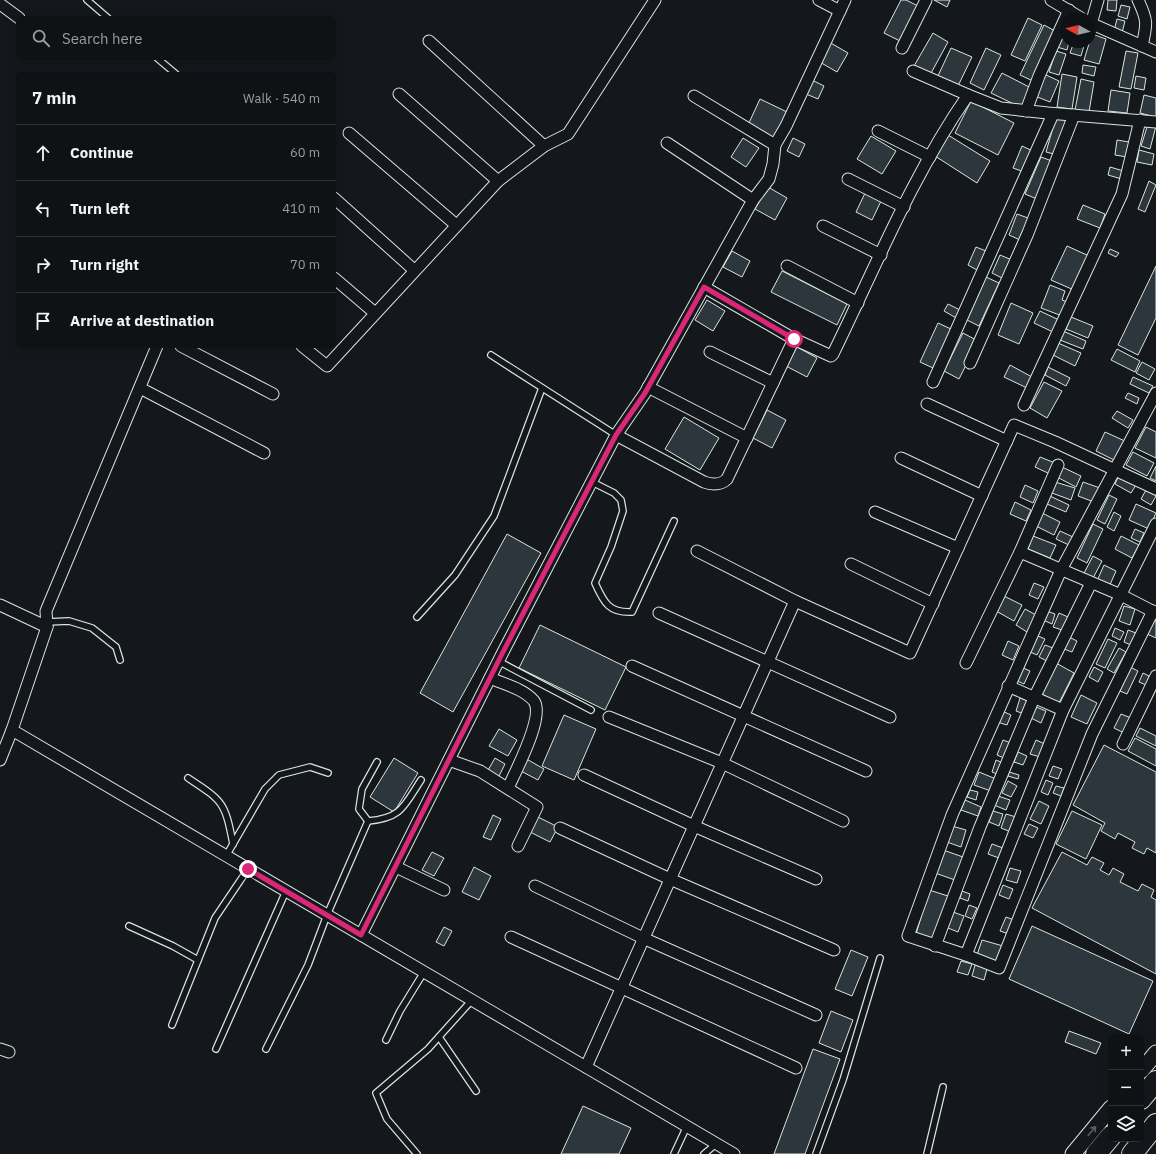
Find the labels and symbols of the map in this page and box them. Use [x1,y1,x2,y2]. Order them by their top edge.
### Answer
north arrow [1060,12,1096,48]
route start [785,330,803,348]
route end [239,860,257,878]
one-way arrow [1087,1125,1096,1136]

